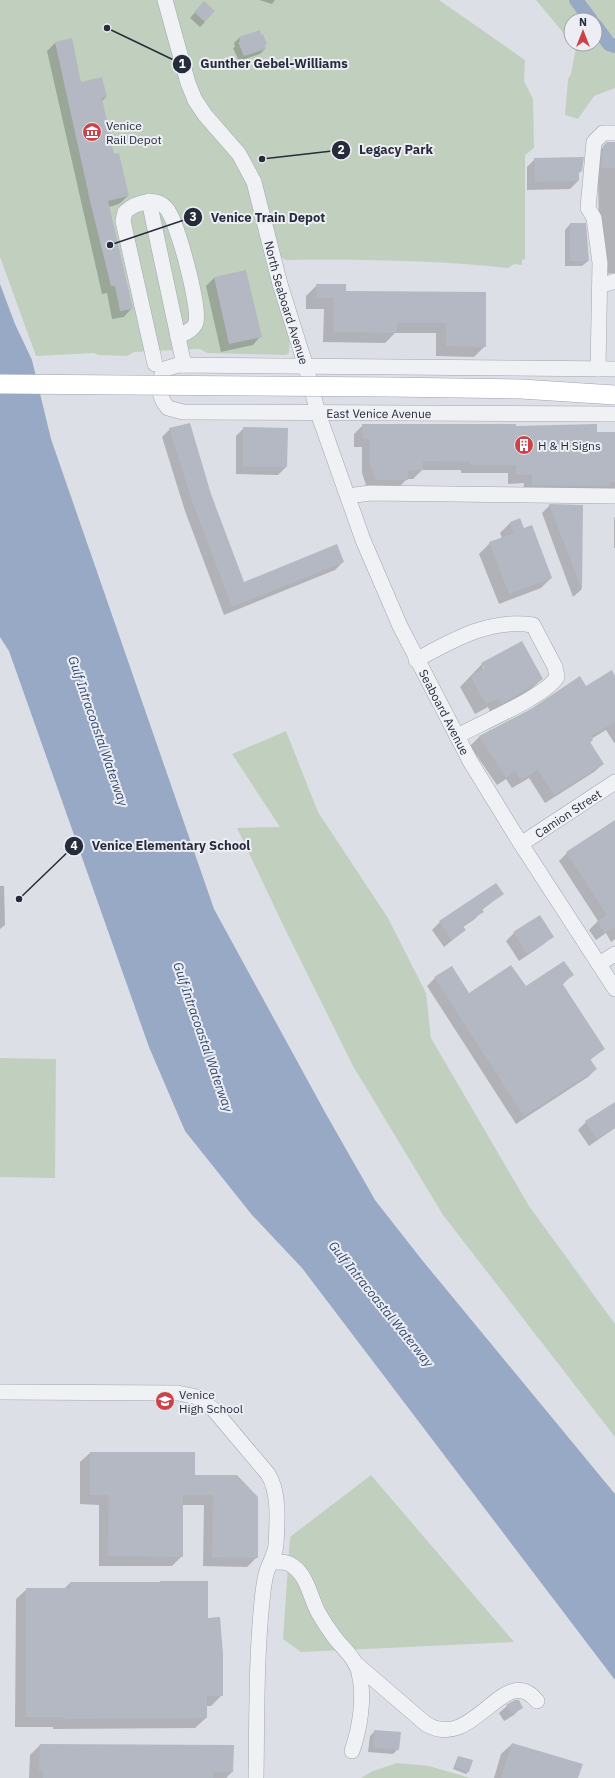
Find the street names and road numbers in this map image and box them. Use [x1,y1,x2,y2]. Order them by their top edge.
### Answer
street label: North Seaboard Avenue [262,239,312,366]
street label: East Venice Avenue [326,405,432,421]
street label: Seaboard Avenue [416,667,473,758]
street label: Camion Street [532,786,604,841]

